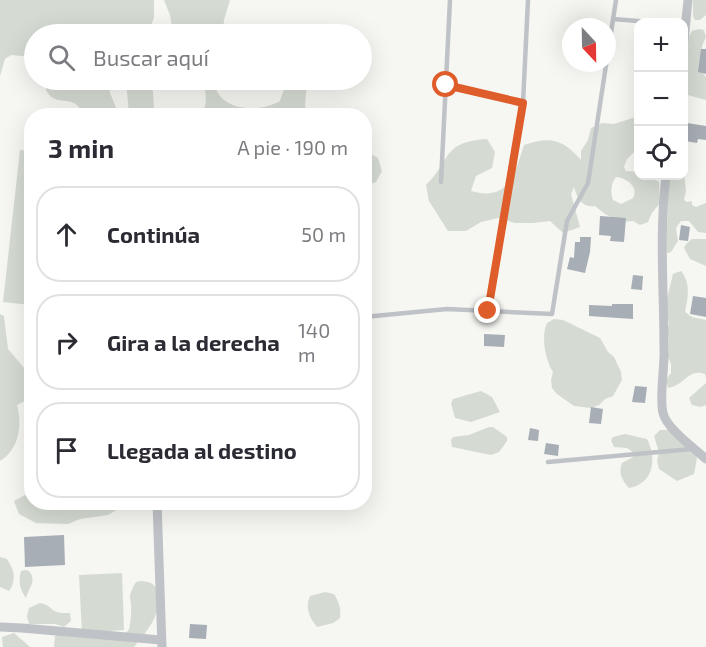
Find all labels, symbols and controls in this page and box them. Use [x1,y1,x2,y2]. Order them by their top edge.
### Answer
north arrow [562,18,616,72]
map controls [634,18,688,180]
button: + [634,18,688,72]
search box [24,24,372,90]
icon: search [45,41,78,74]
text: Buscar aquí [93,44,209,70]
route start [432,71,458,97]
button: − [634,72,688,126]
button: locate [634,126,688,180]
text: 3 min [48,132,114,163]
text: A pie · 190 m [237,135,348,159]
icon: ahead [50,218,83,251]
text: Continúa [107,221,200,247]
text: 50 m [301,222,346,246]
route end [474,297,500,323]
text: 140 m [298,318,330,366]
icon: right [50,326,83,359]
text: Gira a la derecha [107,329,280,355]
icon: arrive [50,434,83,467]
text: Llegada al destino [107,437,297,463]

